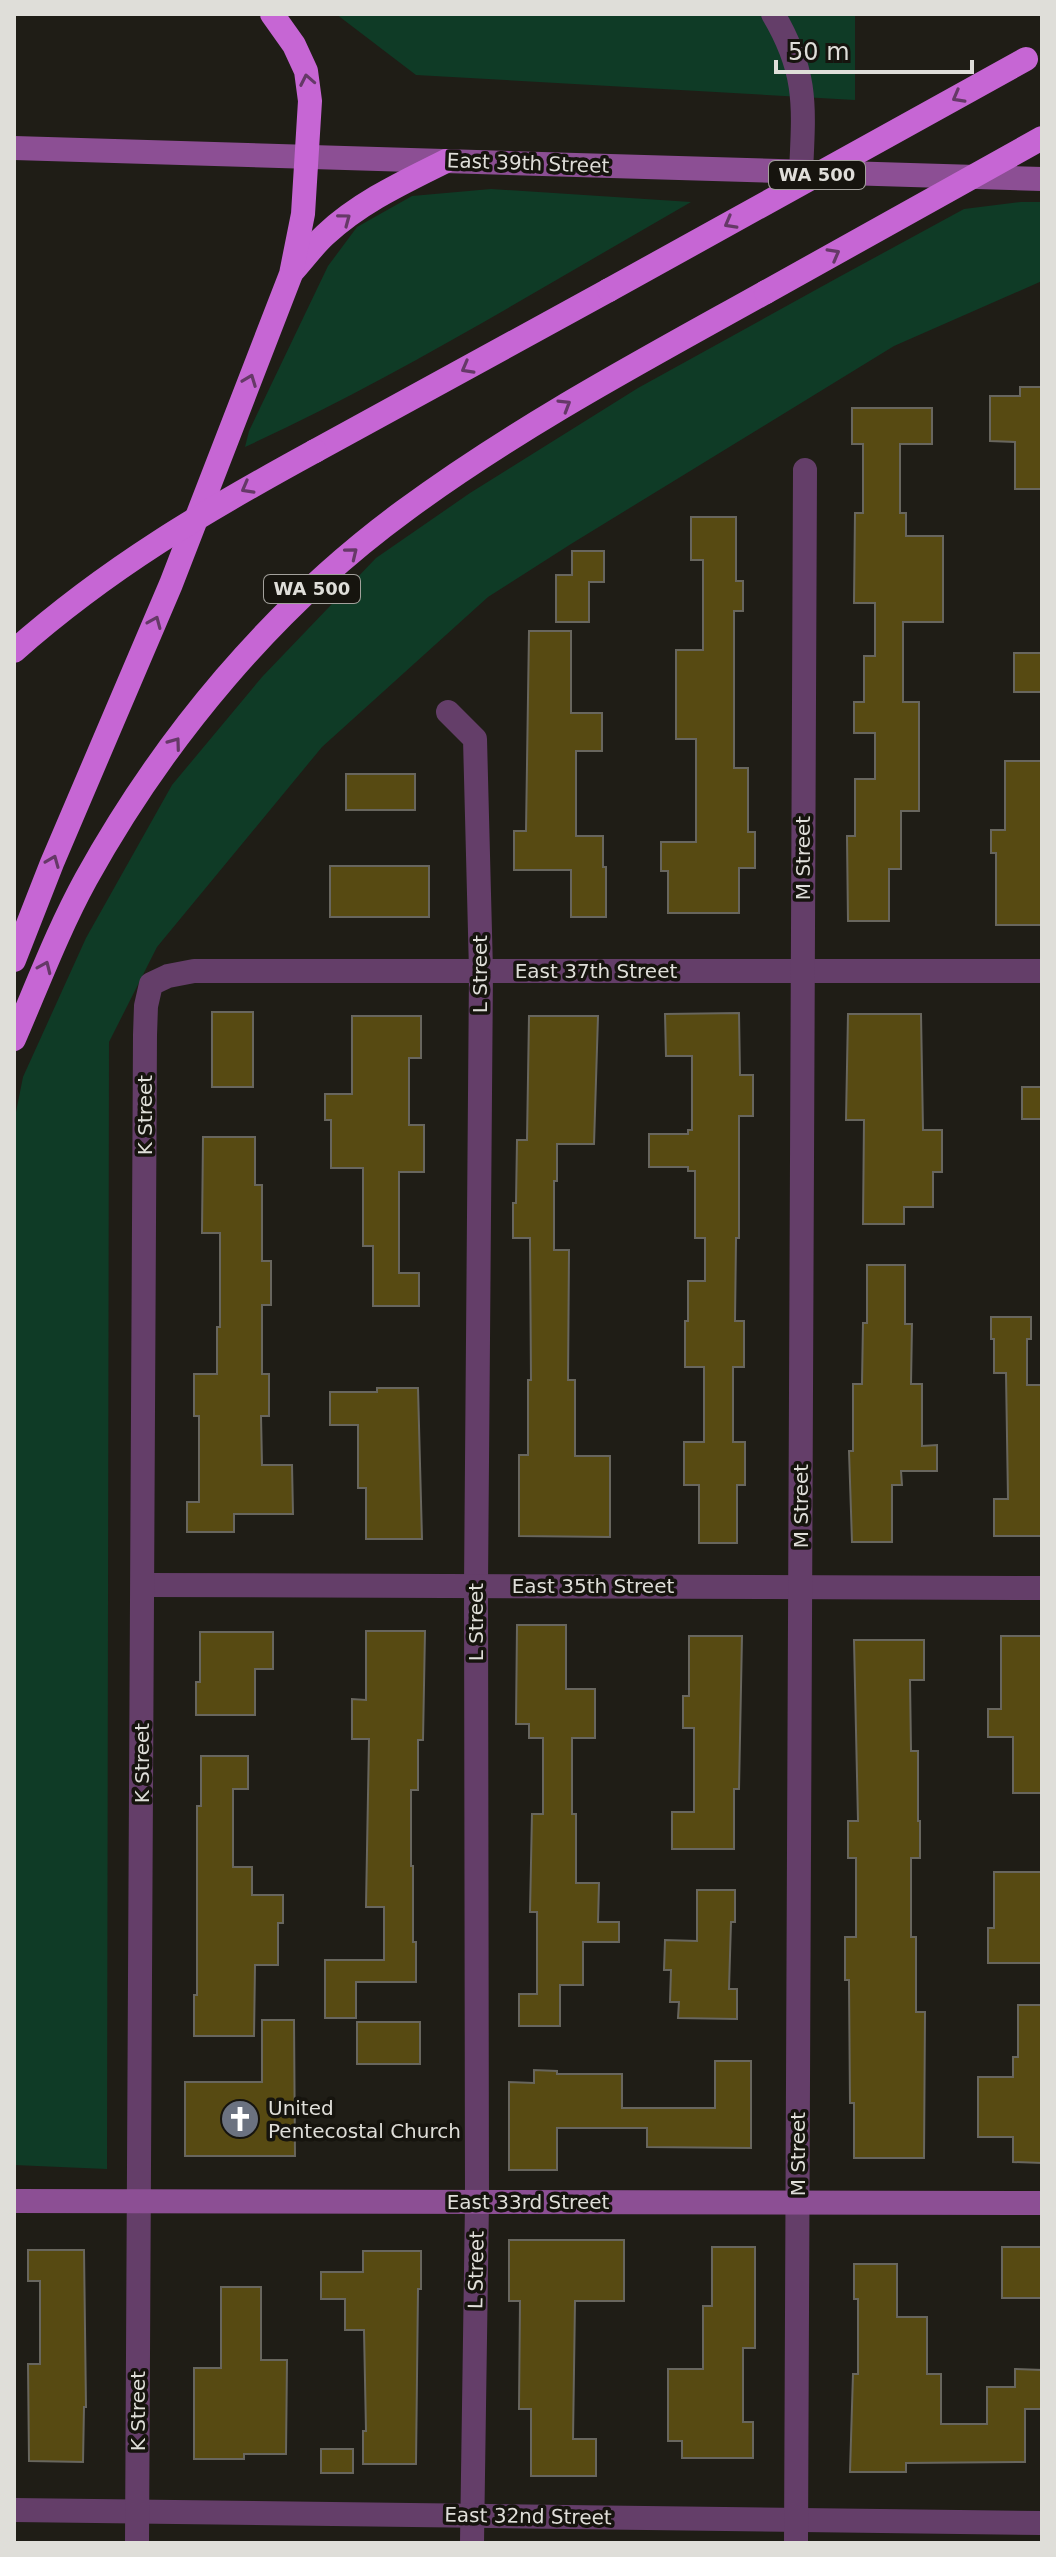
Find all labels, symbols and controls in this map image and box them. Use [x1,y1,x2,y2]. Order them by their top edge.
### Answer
scale bar [776,24,972,74]
text: 50 m [788,38,850,66]
one-way arrow [299,74,316,87]
one-way arrow [952,87,967,103]
street label: East 39th Street [446,148,610,178]
road number: WA 500 [769,161,865,189]
one-way arrow [725,213,739,229]
one-way arrow [336,214,351,228]
one-way arrow [825,248,839,264]
one-way arrow [461,358,475,374]
one-way arrow [240,374,257,388]
one-way arrow [556,400,571,415]
one-way arrow [241,478,256,494]
one-way arrow [342,548,357,563]
road number: WA 500 [264,575,360,603]
one-way arrow [145,616,161,630]
one-way arrow [165,737,180,751]
street label: M Street [791,816,815,900]
one-way arrow [43,855,60,869]
street label: L Street [468,935,492,1013]
street label: East 37th Street [515,959,677,983]
one-way arrow [35,961,51,976]
street label: K Street [133,1075,157,1155]
street label: M Street [789,1464,813,1548]
street label: East 35th Street [512,1574,674,1598]
street label: L Street [464,1583,488,1661]
street label: K Street [130,1723,154,1803]
place label: United Pentecostal Church [268,2096,461,2143]
church icon: United Pentecostal Church [219,2098,261,2140]
street label: M Street [786,2112,810,2196]
street label: East 33rd Street [447,2190,609,2214]
street label: L Street [463,2231,489,2309]
street label: K Street [126,2371,150,2451]
street label: East 32nd Street [444,2503,612,2529]

